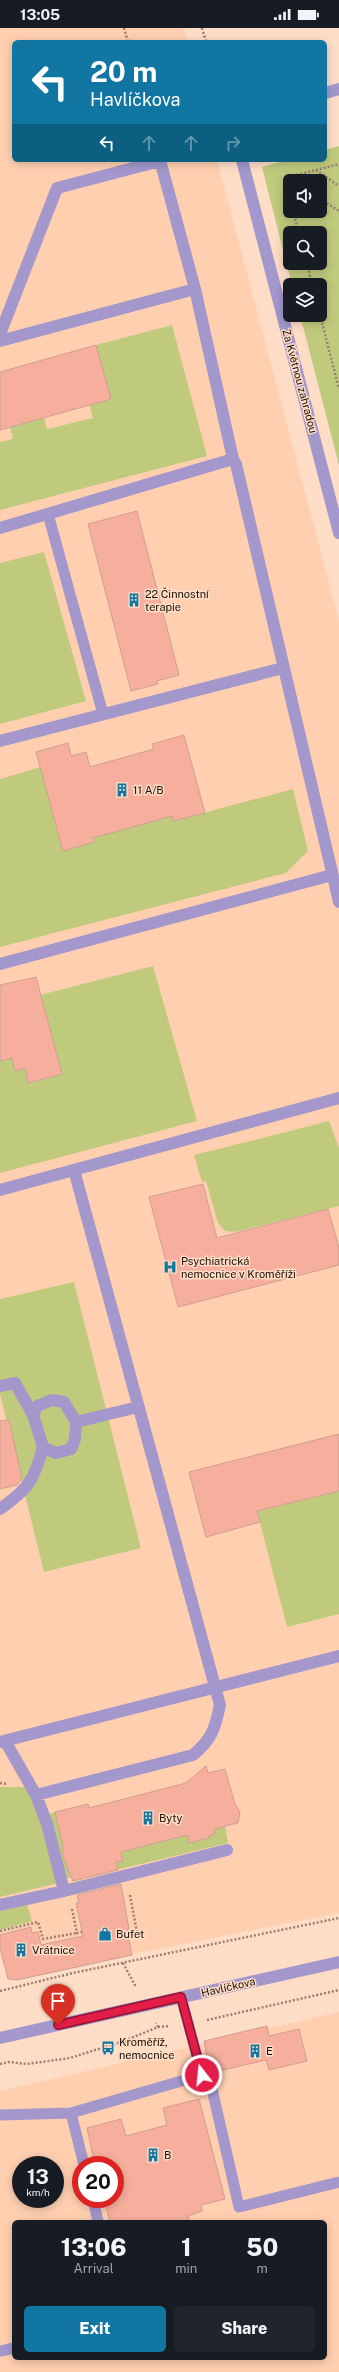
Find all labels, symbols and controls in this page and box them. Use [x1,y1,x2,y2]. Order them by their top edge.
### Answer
text: 13:05 [20,6,60,23]
text: 20 m [90,55,157,88]
icon: left [24,56,76,108]
text: Havlíčkova [90,89,180,110]
icon: left [96,132,118,154]
icon: ahead [138,132,160,154]
icon: ahead [180,132,202,154]
icon: right [222,132,244,154]
map controls [283,174,327,322]
button: sound [283,174,327,218]
button: search [283,226,327,270]
button: layers [283,278,327,322]
street label: Za Květnou zahradou [280,328,320,434]
place label: 22 Činnostní terapie [145,587,209,613]
building icon: 22 Činnostní terapie [126,592,142,608]
building icon: 11 A/B [114,782,130,798]
place label: 11 A/B [133,784,164,796]
place label: Psychiatrická nemocnice v Kroměříži [181,1255,296,1280]
hospital icon: Psychiatrická nemocnice v Kroměříži [162,1259,178,1275]
building icon: Byty [140,1810,156,1826]
place label: Byty [159,1812,183,1824]
shop icon: Bufet [97,1926,113,1942]
place label: Bufet [116,1928,144,1940]
building icon: Vrátnice [13,1942,29,1958]
place label: Vrátnice [32,1944,75,1956]
street label: Havlíčkova [200,1975,256,1999]
pin [41,1984,75,2025]
icon: arrive [47,1990,69,2012]
place label: Kroměříž, nemocnice [119,2036,174,2061]
bus stop icon: Kroměříž, nemocnice [100,2040,116,2056]
building icon: E [247,2043,263,2059]
place label: E [266,2045,273,2057]
position arrow [181,2054,223,2096]
building icon: B [145,2147,161,2163]
place label: B [164,2149,171,2161]
speed limit sign: 20 [72,2156,124,2208]
text: 13 [27,2165,49,2189]
text: km/h [26,2186,50,2198]
text: 13:06 [61,2233,127,2261]
text: 1 [181,2233,191,2261]
text: 50 [246,2233,278,2261]
text: Arrival [74,2261,114,2276]
text: min [175,2261,197,2276]
text: m [256,2261,268,2276]
button: Exit [24,2306,166,2352]
button: Share [174,2306,315,2352]

